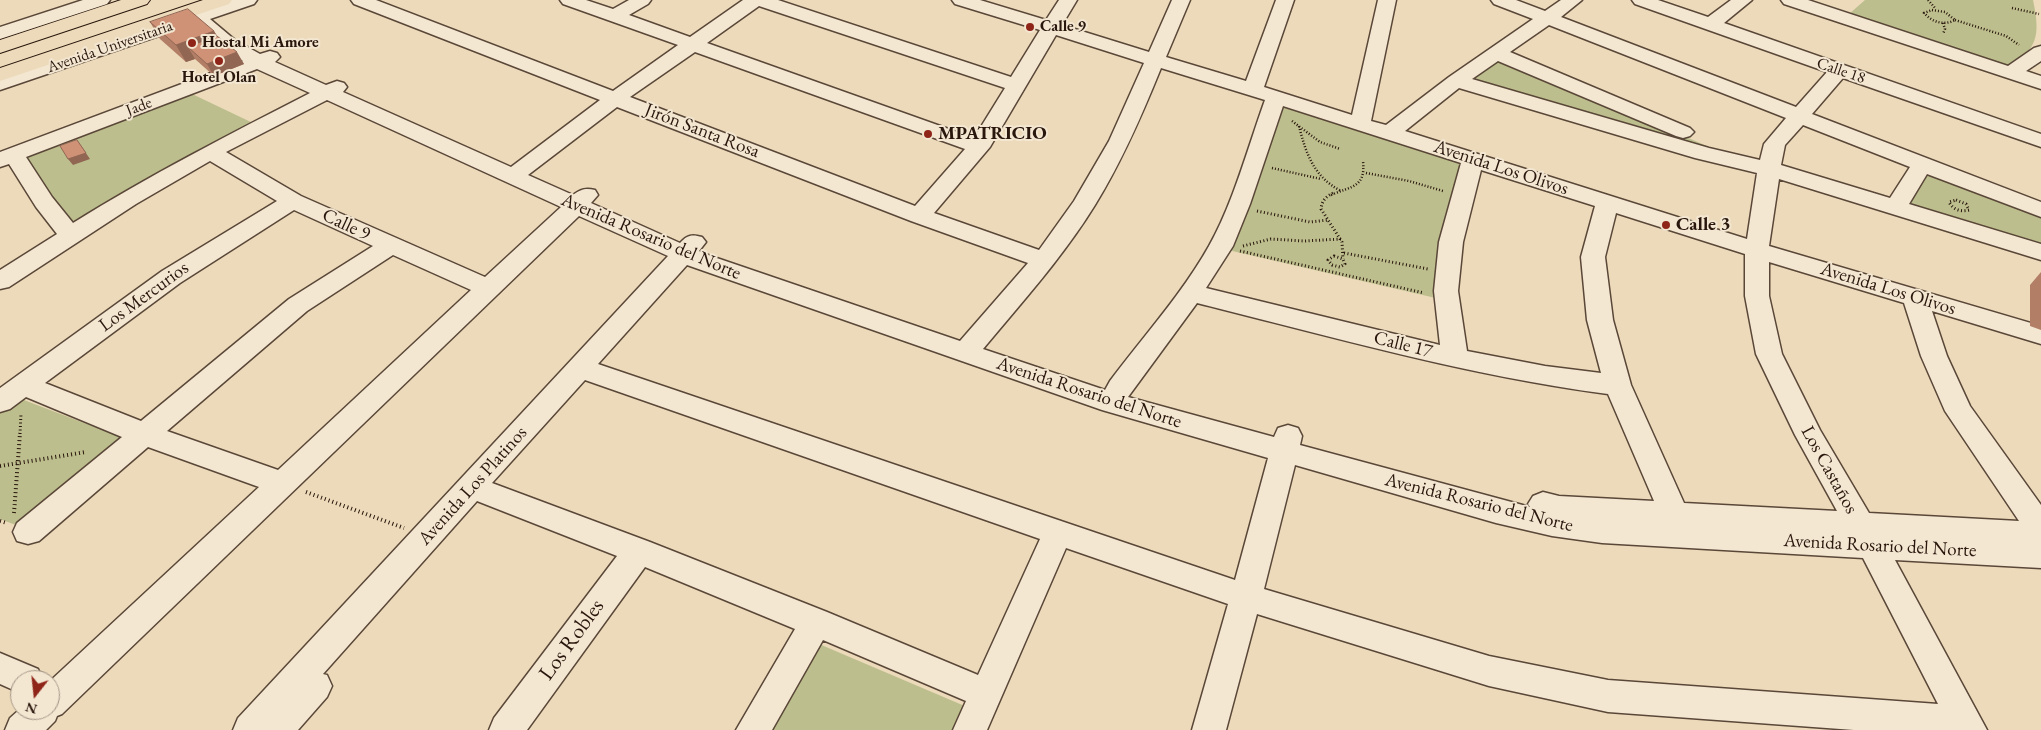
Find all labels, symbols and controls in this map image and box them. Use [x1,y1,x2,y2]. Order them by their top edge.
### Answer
street label: Avenida Universitaria [45,17,175,77]
place label: Calle 9 [1040,17,1086,37]
marker: Calle 9 [1024,21,1036,33]
place label: Hostal Mi Amore [202,33,319,53]
marker: Hostal Mi Amore [186,37,198,49]
street label: Calle 18 [1814,54,1868,88]
marker: Hotel Olan [213,55,225,67]
place label: Hotel Olan [182,68,256,88]
street label: Jade [123,93,155,121]
street label: Jirón Santa Rosa [641,99,763,163]
place label: MPATRICIO [938,123,1047,145]
marker: MPATRICIO [922,128,934,140]
street label: Avenida Los Olivos [1431,135,1571,201]
street label: Avenida Rosario del Norte [558,189,744,285]
street label: Calle 9 [318,204,374,246]
place label: Calle 3 [1676,214,1731,236]
marker: Calle 3 [1660,219,1672,231]
street label: Los Mercurios [95,257,193,337]
street label: Avenida Los Olivos [1818,258,1958,320]
street label: Calle 17 [1371,327,1435,363]
street label: Avenida Rosario del Norte [994,352,1184,434]
street label: Avenida Los Platinos [414,422,532,550]
street label: Los Castaños [1796,422,1862,518]
street label: Avenida Rosario del Norte [1383,469,1575,537]
street label: Avenida Rosario del Norte [1783,530,1977,562]
street label: Los Robles [534,594,610,686]
north arrow [10,670,60,720]
text: N [23,698,39,719]

